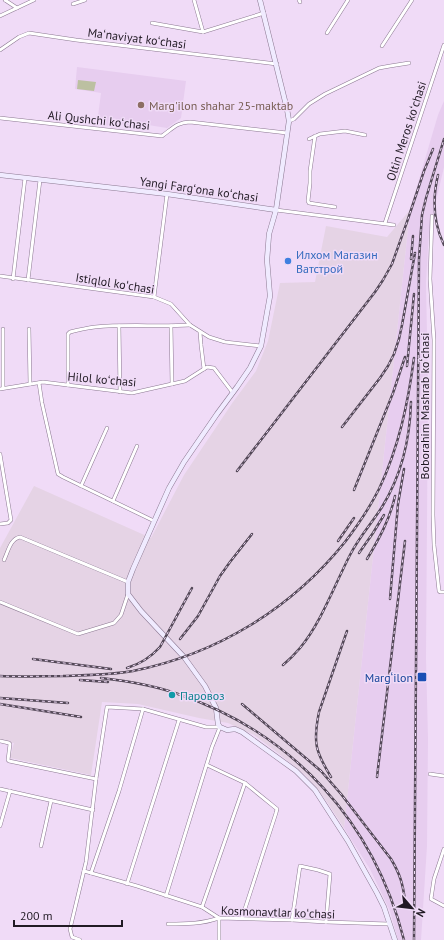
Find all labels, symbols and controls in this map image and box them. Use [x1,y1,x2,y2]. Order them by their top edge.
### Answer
street label: Maʻnaviyat koʻchasi [87,25,187,51]
street label: Oltin Meros koʻchasi [383,79,429,183]
place label: Marg'ilon shahar 25-maktab [149,98,293,113]
marker: Marg'ilon shahar 25-maktab [136,100,146,110]
street label: Ali Qushchi koʻchasi [47,107,151,133]
street label: Yangi Fargʻona koʻchasi [139,173,259,205]
place label: Илхом Магазин Ватстрой [296,247,378,276]
marker: Илхом Магазин Ватстрой [283,256,293,266]
street label: Istiqlol koʻchasi [74,269,156,297]
street label: Boborahim Mashrab koʻchasi [417,333,432,479]
street label: Hilol koʻchasi [67,369,137,389]
place label: Margʻilon [365,670,413,685]
marker: Margʻilon [416,671,428,683]
place label: Паровоз [180,688,225,703]
marker: Паровоз [167,690,177,700]
north arrow [392,888,432,928]
scale bar [14,902,122,928]
street label: Kosmonavtlar koʻchasi [221,903,335,921]
text: N [413,906,429,919]
text: 200 m [20,908,53,923]

